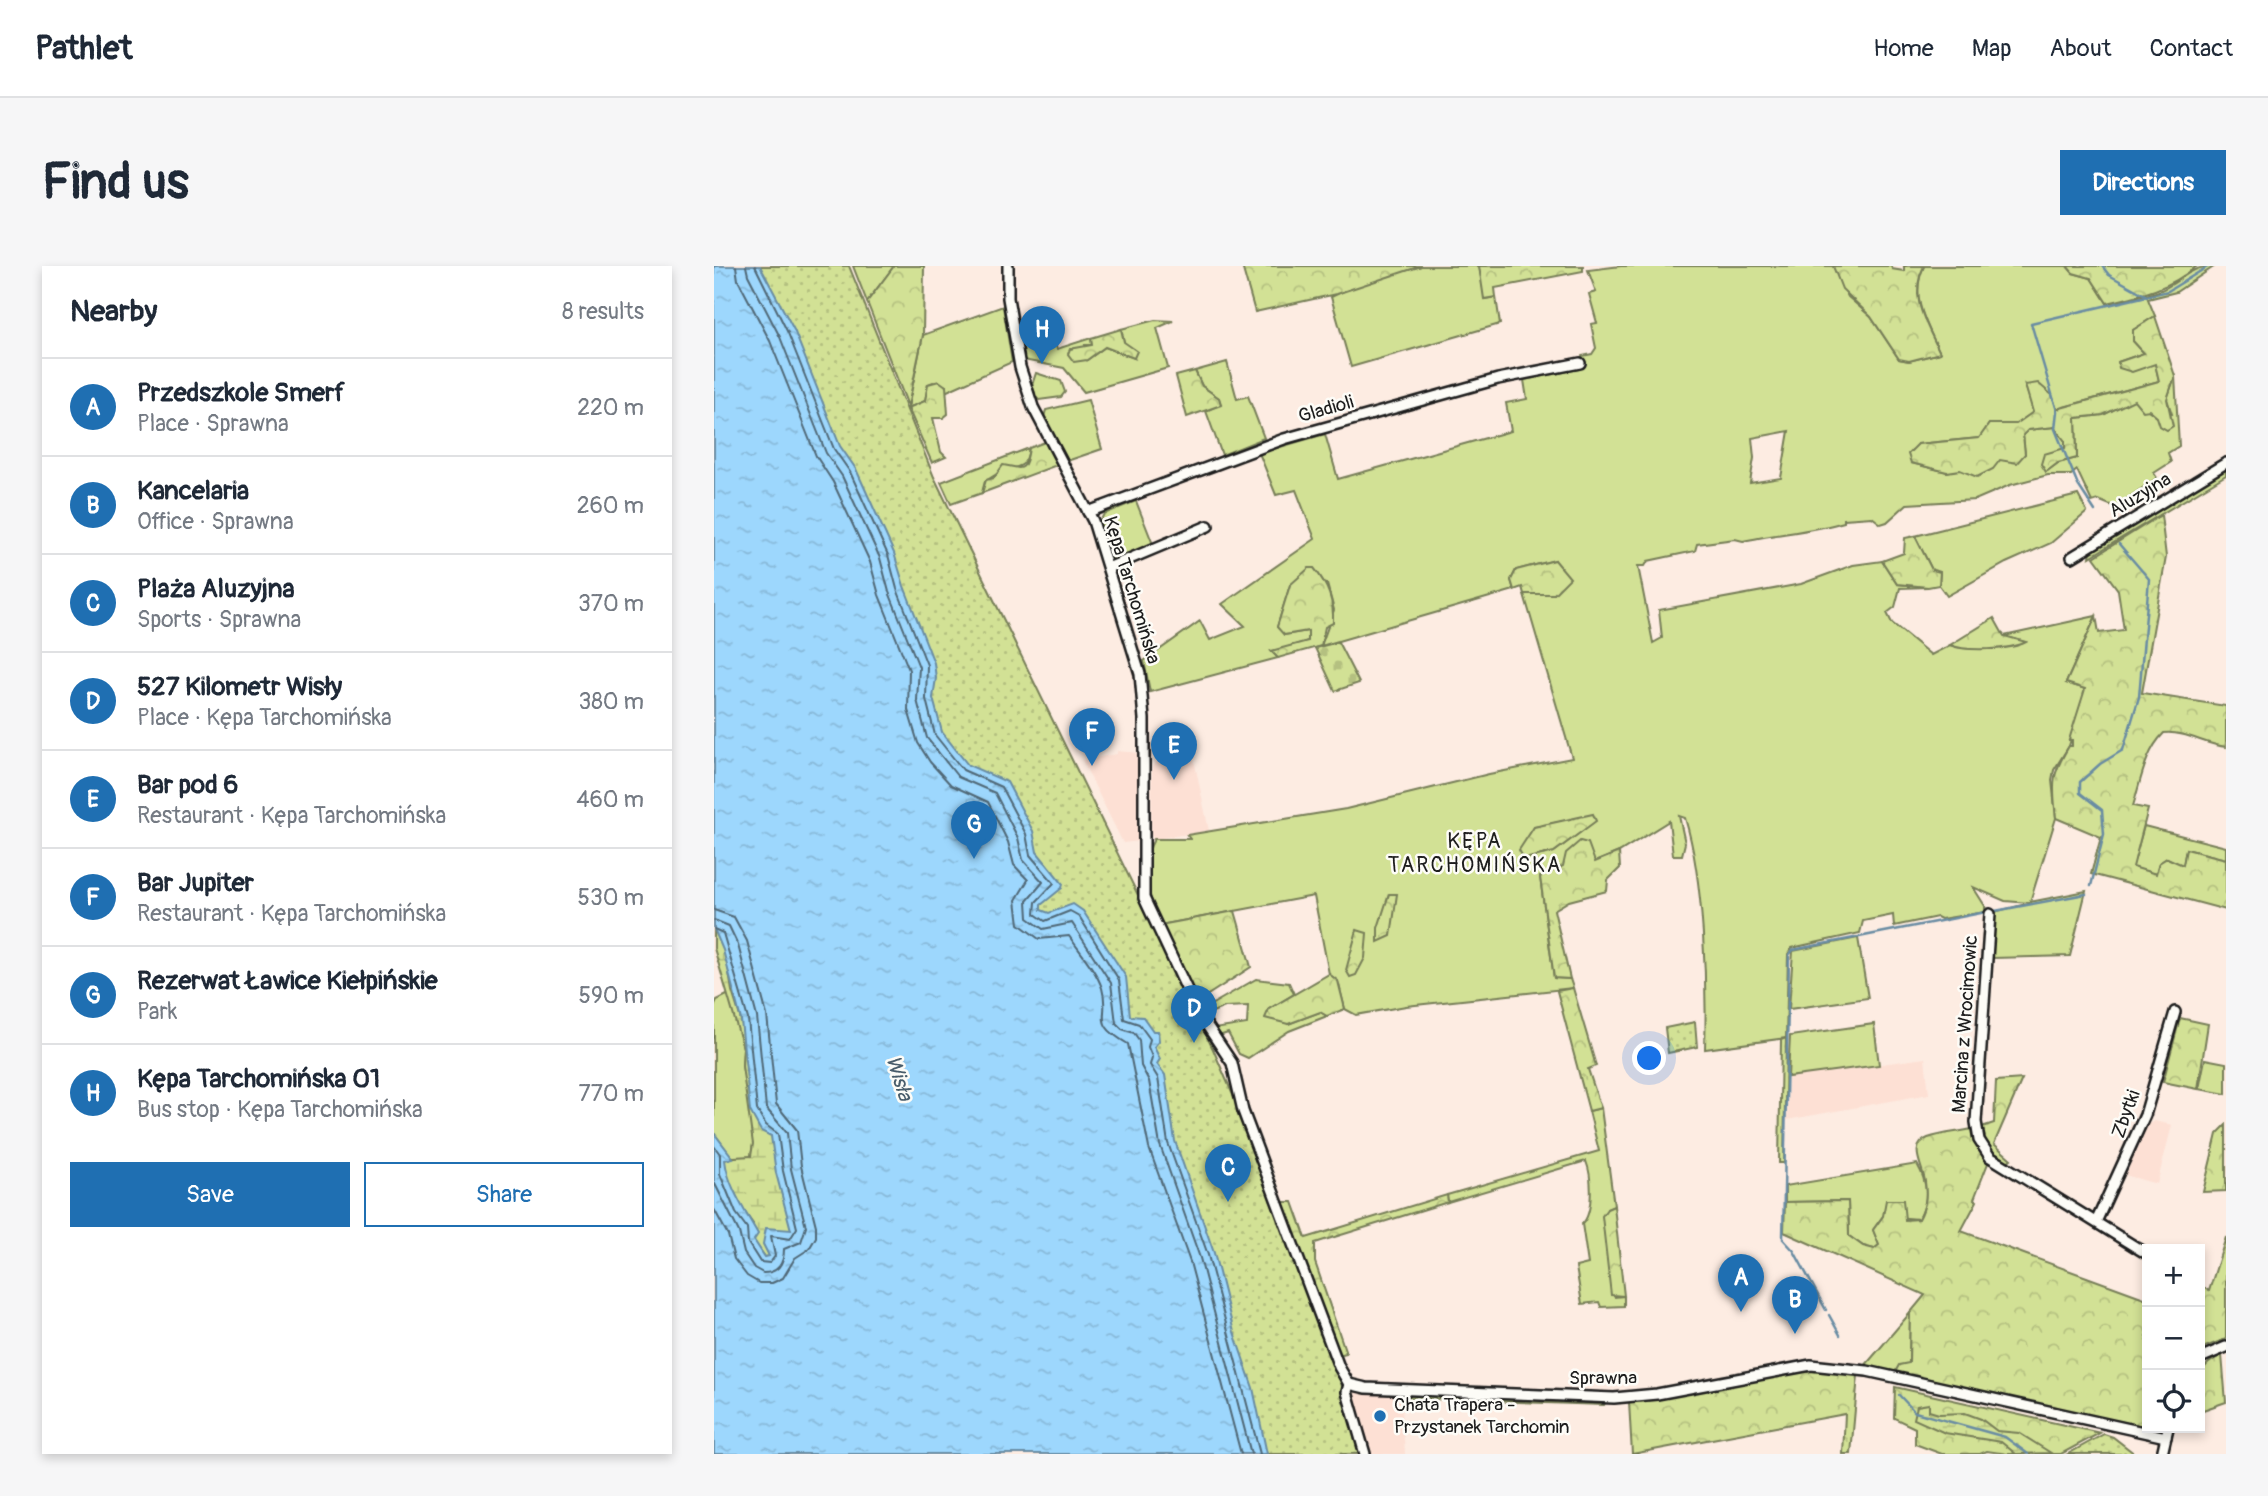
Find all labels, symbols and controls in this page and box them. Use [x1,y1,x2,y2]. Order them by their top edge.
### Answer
text: Pathlet [35,28,132,69]
text: Home [1873,34,1934,63]
text: Map [1972,34,2012,63]
text: About [2050,34,2112,63]
text: Contact [2150,34,2233,63]
button: Directions [2060,150,2226,215]
text: Find us [42,152,189,213]
text: Nearby [70,293,157,330]
text: 8 results [562,297,644,326]
pin: H [1019,306,1065,364]
text: Przedszkole Smerf [137,377,345,409]
street label: Gladioli [1295,390,1357,428]
text: A [86,393,100,422]
text: 220 m [577,393,644,422]
text: Place · Sprawna [137,409,289,438]
street label: Aluzyjna [2105,467,2176,523]
text: Kancelaria [137,475,249,507]
text: B [86,491,100,520]
text: 260 m [577,491,644,520]
text: Office · Sprawna [137,507,294,536]
street label: Kępa Tarchomińska [1098,513,1166,667]
text: Plaża Aluzyjna [137,573,294,605]
text: C [86,589,100,618]
text: 370 m [578,589,644,618]
text: Sports · Sprawna [137,605,301,634]
text: 527 Kilometr Wisły [137,671,342,703]
text: D [86,687,100,716]
text: 380 m [578,687,644,716]
text: Place · Kępa Tarchomińska [137,703,392,732]
pin: F [1069,708,1115,766]
pin: E [1151,722,1197,780]
text: Bar pod 6 [137,769,239,801]
text: E [87,785,99,814]
text: 460 m [576,785,644,814]
text: Restaurant · Kępa Tarchomińska [137,801,446,830]
pin: G [951,801,997,859]
district label: KĘPA TARCHOMIŃSKA [1388,828,1562,879]
text: Bar Jupiter [137,867,254,899]
text: F [86,883,100,912]
text: 530 m [578,883,644,912]
text: Restaurant · Kępa Tarchomińska [137,899,446,928]
street label: Marcina z Wrocimowic [1947,934,1983,1114]
text: Rezerwat Ławice Kiełpińskie [137,965,438,997]
text: G [85,981,101,1010]
text: 590 m [579,981,644,1010]
pin: D [1171,985,1217,1043]
text: Park [137,997,177,1026]
your location [1632,1041,1666,1075]
water label: Wisła [879,1052,919,1105]
text: Kępa Tarchomińska 01 [137,1063,380,1095]
text: H [86,1079,100,1108]
text: 770 m [579,1079,644,1108]
street label: Zbytki [2106,1087,2146,1141]
text: Bus stop · Kępa Tarchomińska [137,1095,423,1124]
pin: C [1205,1144,1251,1202]
button: Save [70,1162,350,1227]
button: Share [364,1162,644,1227]
map controls [2142,1244,2205,1433]
button: + [2142,1244,2205,1307]
pin: A [1718,1254,1764,1312]
pin: B [1772,1276,1818,1334]
button: − [2142,1307,2205,1370]
street label: Sprawna [1569,1366,1637,1390]
button: locate [2142,1370,2205,1433]
place label: Chata Trapera - Przystanek Tarchomin [1394,1393,1570,1439]
marker: Chata Trapera - Przystanek Tarchomin [1372,1408,1388,1424]

